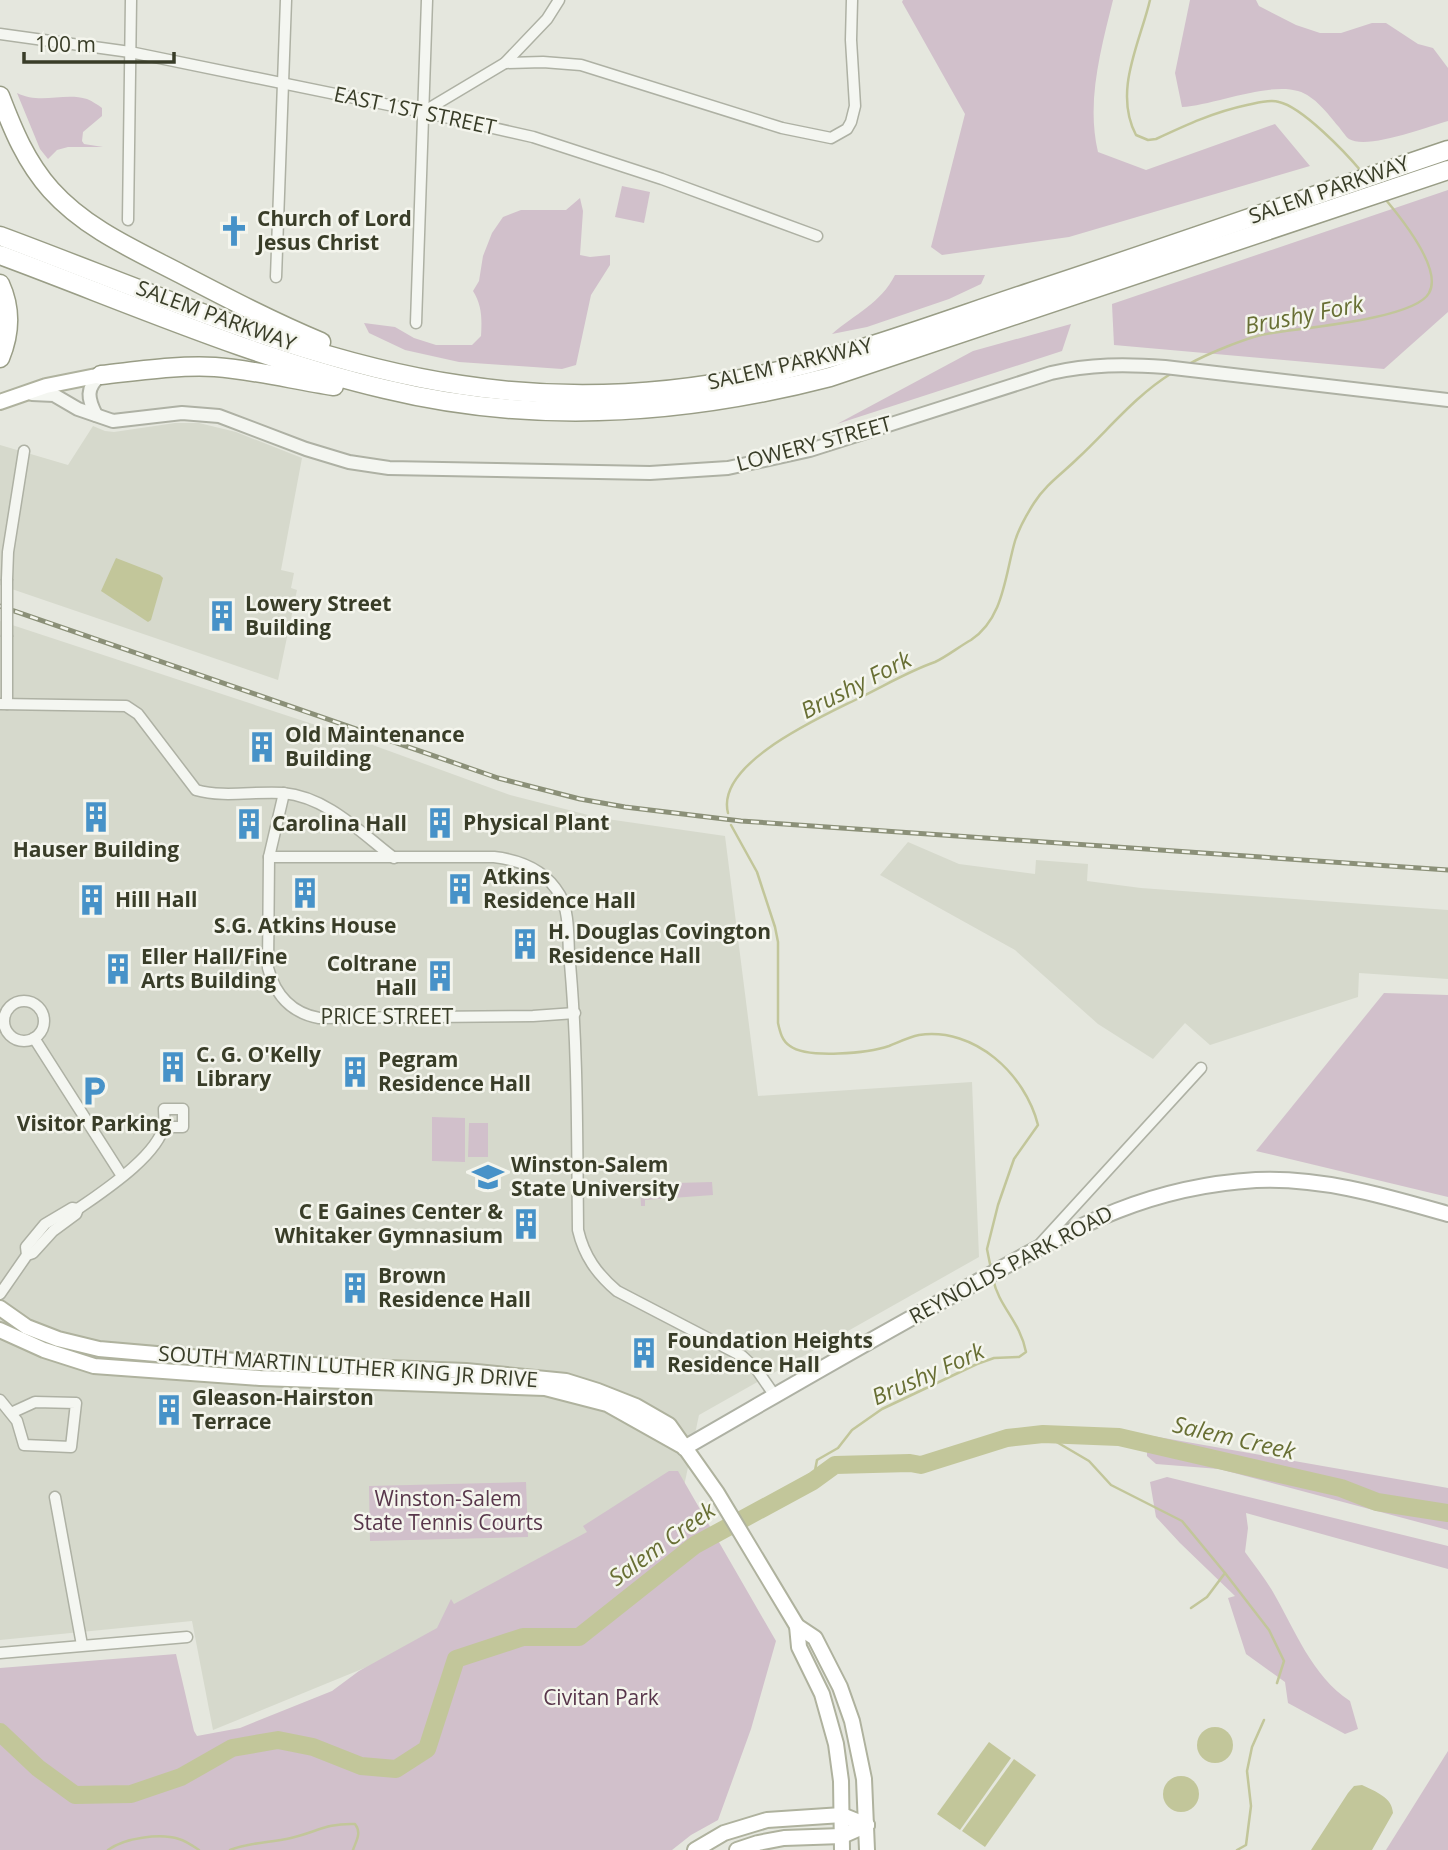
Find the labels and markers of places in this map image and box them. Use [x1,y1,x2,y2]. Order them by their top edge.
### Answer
place label: Church of Lord Jesus Christ [255,204,412,256]
church icon: Church of Lord Jesus Christ [217,214,251,248]
place label: Lowery Street Building [245,589,391,641]
building icon: Lowery Street Building [205,599,239,633]
place label: Old Maintenance Building [285,720,465,772]
building icon: Old Maintenance Building [245,730,279,764]
building icon: Hauser Building [79,800,113,834]
building icon: Physical Plant [423,806,457,840]
building icon: Carolina Hall [232,807,266,841]
place label: Physical Plant [463,808,609,836]
place label: Carolina Hall [272,809,407,837]
place label: Hauser Building [13,835,179,863]
place label: Atkins Residence Hall [483,862,636,914]
building icon: Atkins Residence Hall [443,872,477,906]
building icon: S.G. Atkins House [288,876,322,910]
building icon: Hill Hall [75,883,109,917]
place label: Hill Hall [115,885,197,913]
place label: S.G. Atkins House [214,911,396,939]
place label: H. Douglas Covington Residence Hall [548,917,771,969]
building icon: H. Douglas Covington Residence Hall [508,927,542,961]
place label: Eller Hall/Fine Arts Building [141,942,287,994]
place label: Coltrane Hall [327,949,417,1001]
building icon: Eller Hall/Fine Arts Building [101,952,135,986]
building icon: Coltrane Hall [423,959,457,993]
place label: C. G. O'Kelly Library [196,1040,321,1092]
place label: Pegram Residence Hall [378,1045,531,1097]
building icon: C. G. O'Kelly Library [156,1050,190,1084]
building icon: Pegram Residence Hall [338,1055,372,1089]
parking icon: Visitor Parking [77,1074,111,1108]
place label: Visitor Parking [17,1109,171,1137]
place label: Winston-Salem State University [511,1150,679,1202]
school or university icon: Winston-Salem State University [471,1160,505,1194]
place label: C E Gaines Center & Whitaker Gymnasium [275,1197,503,1249]
building icon: C E Gaines Center & Whitaker Gymnasium [509,1207,543,1241]
place label: Brown Residence Hall [378,1261,531,1313]
building icon: Brown Residence Hall [338,1271,372,1305]
place label: Foundation Heights Residence Hall [667,1326,873,1378]
building icon: Foundation Heights Residence Hall [627,1336,661,1370]
place label: Gleason-Hairston Terrace [192,1383,374,1435]
building icon: Gleason-Hairston Terrace [152,1393,186,1427]

